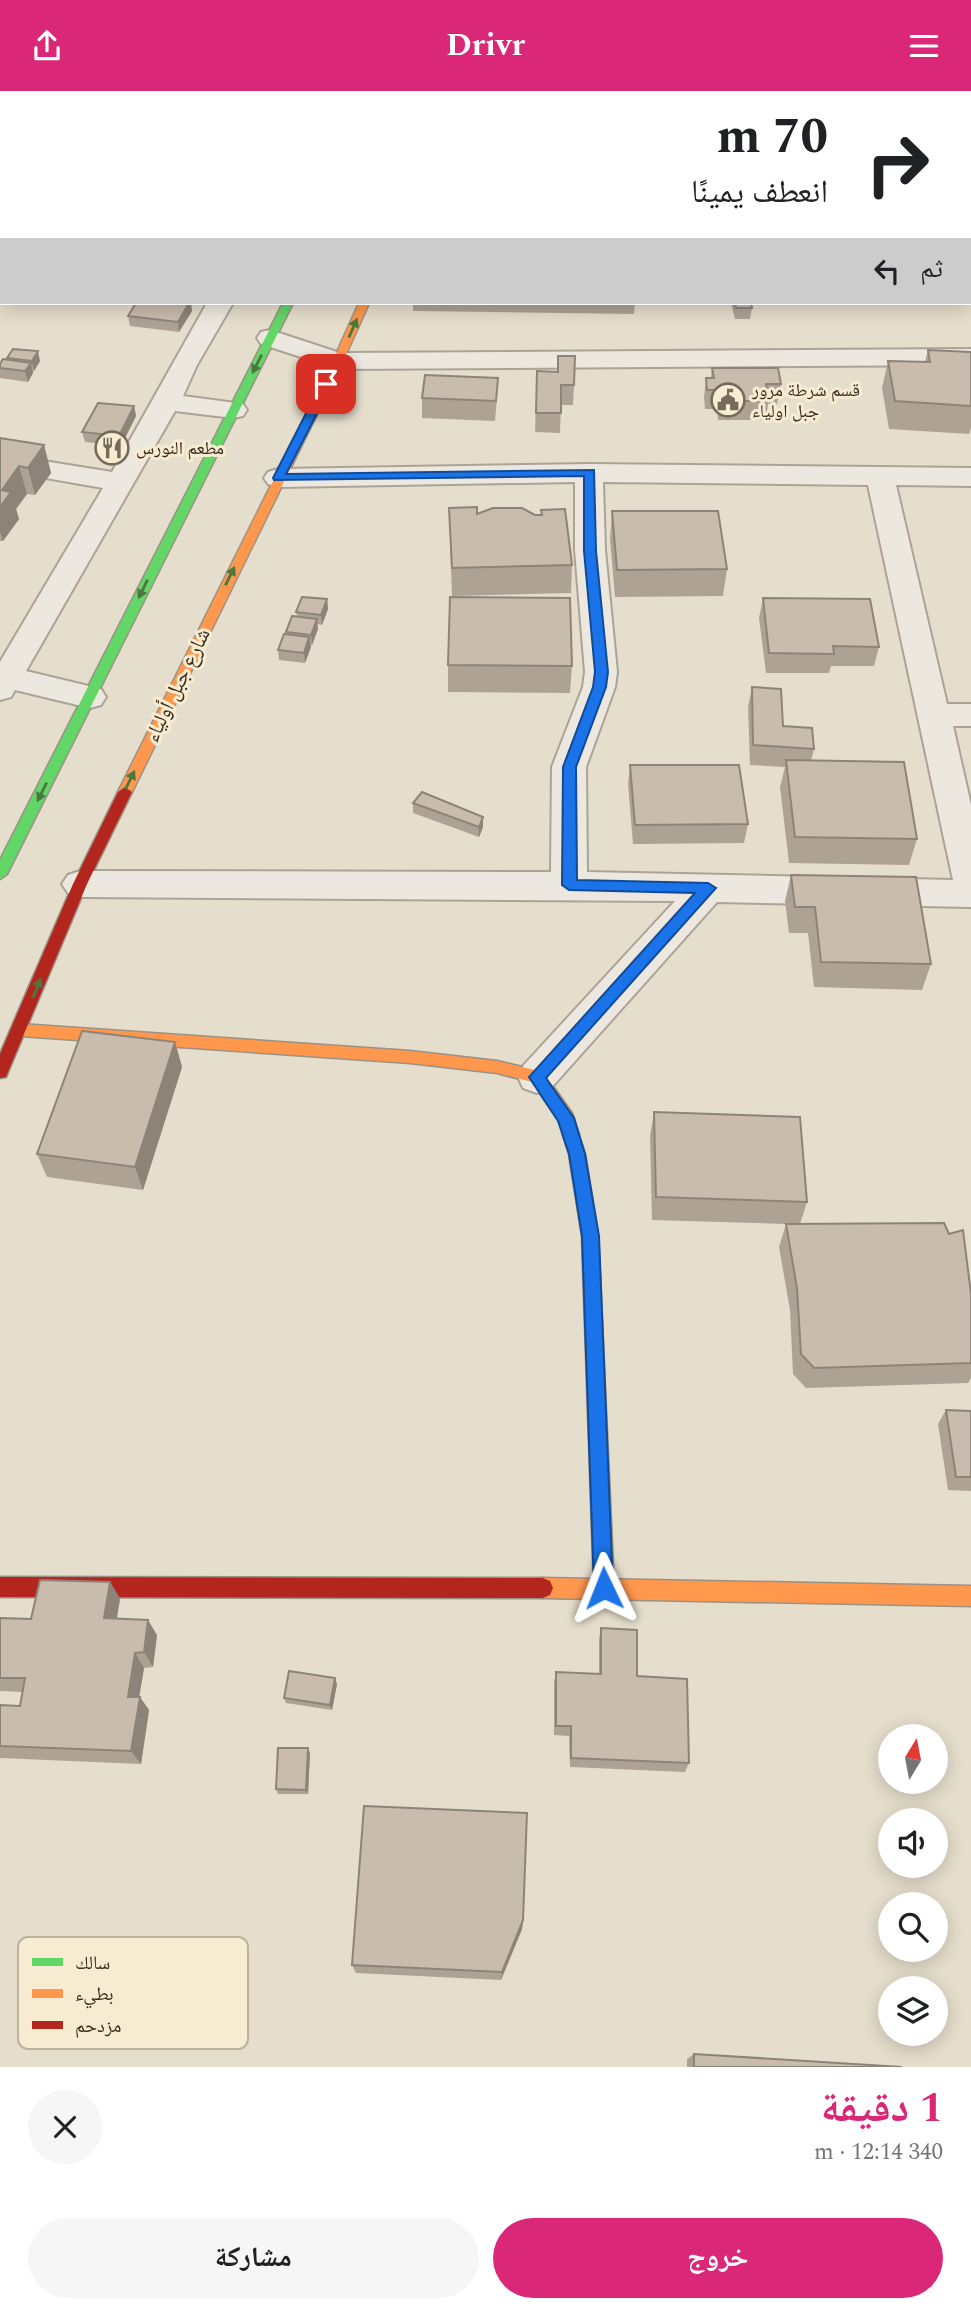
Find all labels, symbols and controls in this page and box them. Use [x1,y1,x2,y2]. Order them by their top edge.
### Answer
text: Drivr [446,21,525,70]
icon: share [28,27,66,65]
icon: menu [905,27,943,65]
text: 70 m [717,100,828,175]
icon: right [852,119,943,210]
text: انعطف يمينًا [691,168,828,217]
text: ثم [920,249,943,289]
icon: left [868,252,906,290]
one-way arrow [347,318,359,338]
one-way arrow [251,354,263,374]
pin [296,354,356,414]
icon: arrive [307,365,345,403]
place label: قسم شرطة مرور جبل اولياء [751,377,860,425]
public building icon: قسم شرطة مرور جبل اولياء [709,381,747,419]
restaurant icon: مطعم النورس [93,429,131,467]
place label: مطعم النورس [136,435,224,462]
one-way arrow [225,566,236,586]
one-way arrow [138,579,149,599]
street label: شارع جبل أولياء [136,623,219,748]
one-way arrow [125,770,136,790]
one-way arrow [36,782,47,802]
one-way arrow [32,977,43,998]
position arrow [567,1551,641,1625]
north arrow [878,1724,948,1794]
map controls [878,1724,948,2046]
button: sound [878,1808,948,1878]
button: search [878,1892,948,1962]
legend [18,1937,248,2049]
text: سالك [75,1949,110,1978]
button: layers [878,1976,948,2046]
text: بطيء [75,1980,114,2009]
text: مزدحم [75,2012,121,2041]
text: 1 دقيقة [821,2077,943,2140]
button: close [28,2090,102,2164]
text: 340 m · 12:14 [814,2135,943,2170]
button: مشاركة [28,2218,479,2298]
button: خروج [493,2218,943,2298]

